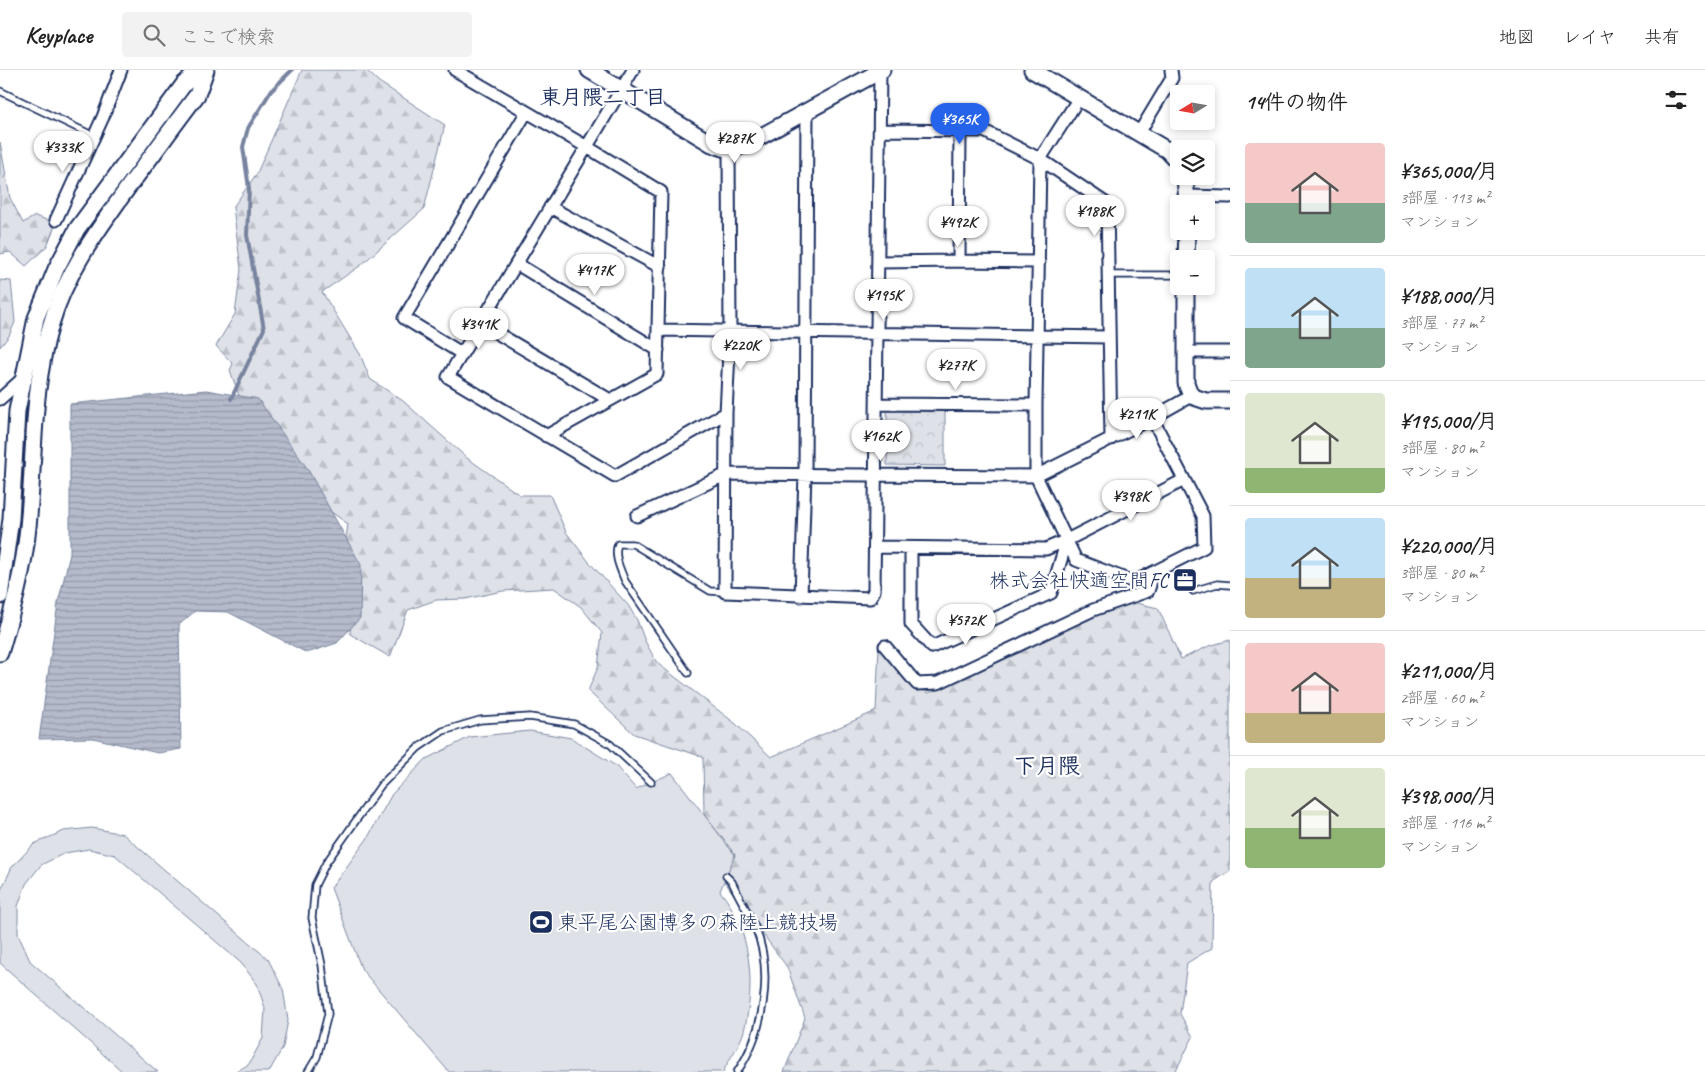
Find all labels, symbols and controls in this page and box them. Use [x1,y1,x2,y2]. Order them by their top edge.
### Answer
search box [122,12,472,57]
text: Keyplace [25,20,92,50]
icon: search [140,21,168,49]
text: ここで検索 [180,25,275,49]
text: 地図 [1499,26,1535,48]
text: レイヤ [1563,26,1616,48]
text: 共有 [1644,26,1680,48]
district label: 東月隈二丁目 [540,84,666,110]
north arrow [1170,85,1215,130]
map controls [1170,85,1215,295]
icon: filters [1662,86,1690,114]
text: 14件の物件 [1245,89,1348,115]
pin: ¥365K [925,102,995,145]
text: ¥365K [941,109,979,129]
pin: ¥287K [700,122,770,164]
text: ¥287K [717,128,753,148]
pin: ¥333K [28,131,98,173]
text: ¥333K [45,137,81,157]
button: layers [1170,140,1215,185]
text: ¥365,000/月 [1400,158,1498,184]
icon: home [1285,163,1345,223]
text: 3部屋 · 113 m² [1400,188,1490,208]
pin: ¥188K [1060,194,1130,237]
button: + [1170,195,1215,240]
text: ¥188K [1077,201,1113,221]
pin: ¥492K [923,206,993,248]
text: ¥492K [940,212,976,232]
text: マンション [1400,212,1479,232]
button: − [1170,250,1215,295]
pin: ¥417K [560,254,630,296]
text: ¥417K [577,260,613,280]
pin: ¥195K [849,278,919,321]
text: ¥188,000/月 [1400,283,1498,309]
text: ¥195K [866,285,902,305]
icon: home [1285,288,1345,348]
pin: ¥341K [444,308,514,350]
text: 3部屋 · 77 m² [1400,313,1482,333]
text: ¥341K [461,314,497,334]
pin: ¥220K [706,328,776,371]
text: ¥220K [723,335,759,355]
text: マンション [1400,337,1479,357]
pin: ¥277K [921,348,991,391]
text: ¥277K [938,355,974,375]
pin: ¥211K [1102,398,1172,440]
text: ¥211K [1119,404,1155,424]
text: ¥195,000/月 [1400,408,1498,434]
icon: home [1285,413,1345,473]
pin: ¥162K [846,420,916,462]
text: ¥162K [862,426,900,446]
text: 3部屋 · 80 m² [1400,438,1482,458]
text: マンション [1400,462,1479,482]
pin: ¥398K [1096,480,1166,522]
text: ¥398K [1113,486,1149,506]
text: ¥220,000/月 [1400,533,1498,559]
icon: home [1285,538,1345,598]
text: 3部屋 · 80 m² [1400,563,1482,583]
office icon: 株式会社快適空間FC [1172,567,1198,593]
place label: 株式会社快適空間FC [989,568,1170,593]
text: マンション [1400,587,1479,607]
pin: ¥572K [931,604,1001,646]
text: ¥572K [948,610,984,630]
text: ¥211,000/月 [1400,658,1498,684]
icon: home [1285,663,1345,723]
text: 2部屋 · 60 m² [1400,688,1482,708]
text: マンション [1400,712,1479,732]
district label: 下月隈 [1014,752,1080,780]
text: ¥398,000/月 [1400,783,1498,809]
icon: home [1285,788,1345,848]
text: 3部屋 · 116 m² [1400,813,1490,833]
text: マンション [1400,837,1479,857]
sports icon: 東平尾公園博多の森陸上競技場 [528,909,554,935]
place label: 東平尾公園博多の森陸上競技場 [558,910,838,935]

